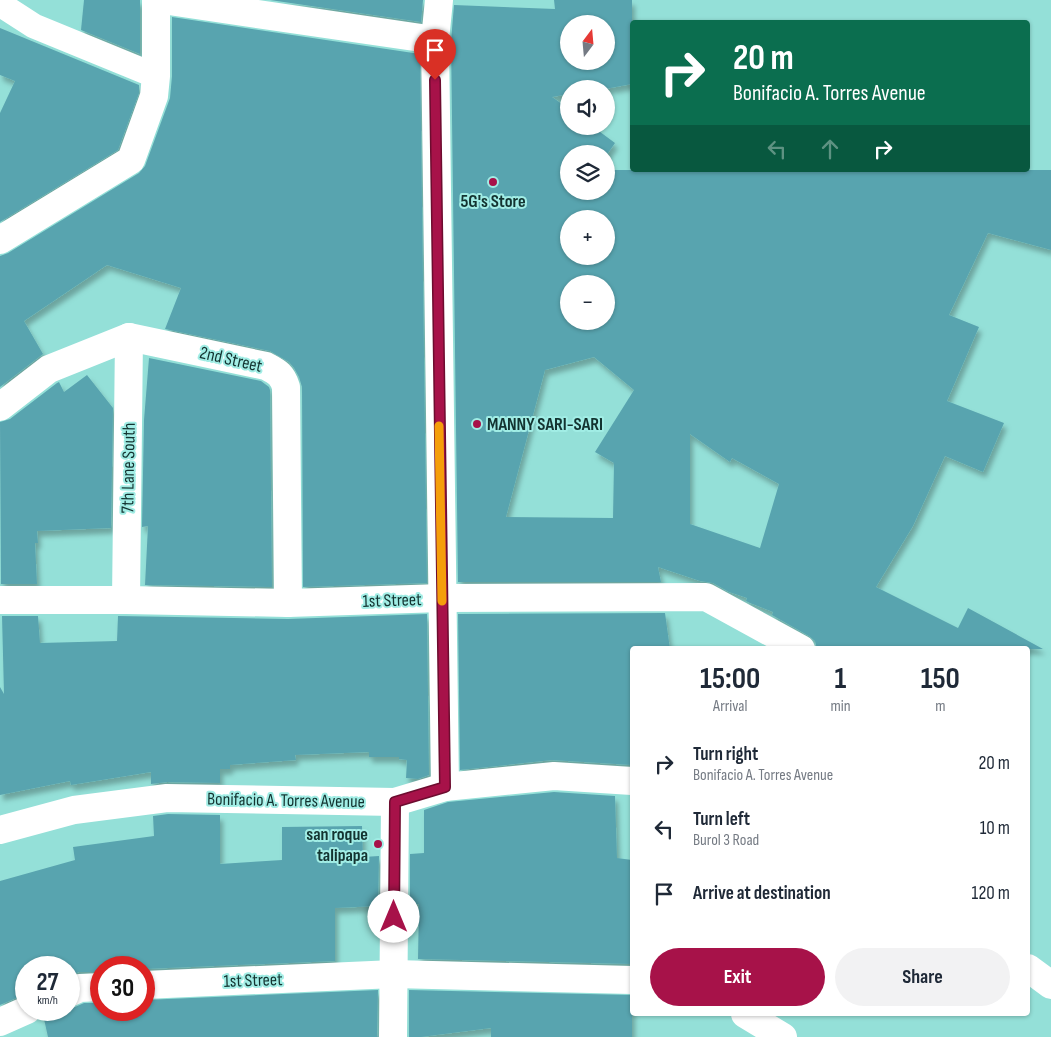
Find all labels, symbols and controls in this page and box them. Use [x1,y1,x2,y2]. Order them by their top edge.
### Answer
north arrow [560,15,615,70]
map controls [560,15,615,330]
pin [414,29,456,80]
icon: arrive [421,36,449,64]
text: 20 m [733,37,794,80]
icon: right [650,40,715,105]
button: sound [560,80,615,135]
text: Bonifacio A. Torres Avenue [733,80,926,107]
icon: left [763,135,791,163]
icon: ahead [816,135,844,163]
icon: right [869,135,897,163]
button: layers [560,145,615,200]
marker: 5G's Store [487,176,499,188]
place label: 5G's Store [460,191,526,212]
button: + [560,210,615,265]
button: − [560,275,615,330]
street label: 2nd Street [198,342,265,377]
place label: MANNY SARI-SARI [487,414,603,435]
marker: MANNY SARI-SARI [471,418,483,430]
street label: 7th Lane South [117,422,140,514]
street label: 1st Street [362,589,422,612]
text: 15:00 [700,661,760,697]
text: 1 [835,661,846,697]
text: 150 [921,661,960,697]
text: Arrival [713,697,747,716]
text: min [830,697,851,716]
text: m [935,697,945,716]
text: Turn right [693,743,758,766]
icon: right [650,750,678,778]
text: 20 m [978,752,1010,775]
text: Bonifacio A. Torres Avenue [693,766,833,785]
street label: Bonifacio A. Torres Avenue [207,789,365,812]
text: Turn left [693,808,750,831]
icon: left [650,815,678,843]
text: 10 m [980,817,1010,840]
place label: san roque talipapa [306,824,368,866]
text: Burol 3 Road [693,831,759,850]
marker: san roque talipapa [372,838,384,850]
icon: arrive [650,880,678,908]
text: Arrive at destination [693,882,831,905]
text: 120 m [972,882,1010,905]
position arrow [367,890,419,942]
button: Exit [650,948,825,1006]
button: Share [835,948,1010,1006]
speed limit sign: 30 [90,956,155,1021]
text: 27 [37,967,58,998]
street label: 1st Street [223,969,283,992]
text: km/h [37,993,58,1008]

